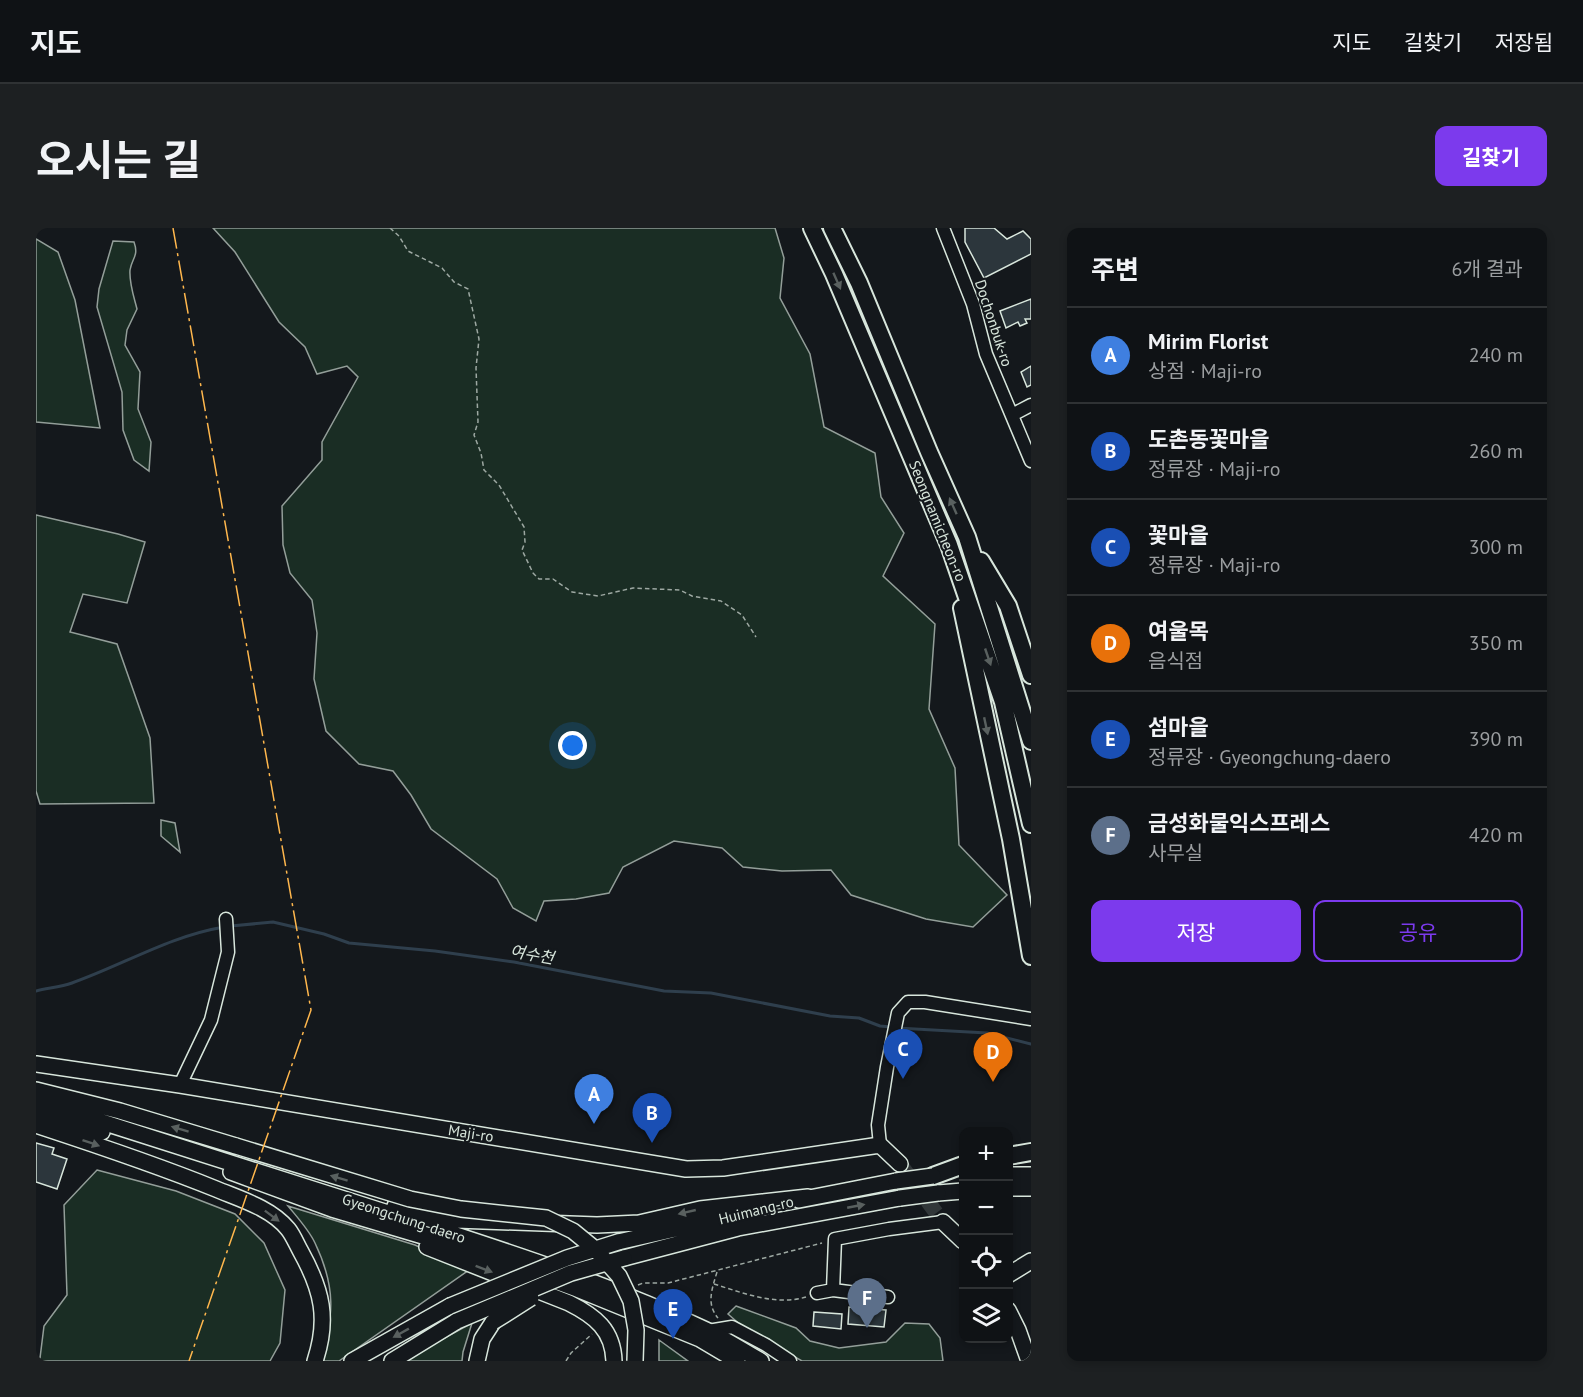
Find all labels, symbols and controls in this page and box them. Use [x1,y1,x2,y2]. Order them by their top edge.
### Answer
text: 지도 [30,24,82,61]
text: 지도 [1332,29,1371,56]
text: 길찾기 [1404,29,1462,56]
text: 저장됨 [1495,29,1553,56]
button: 길찾기 [1435,126,1547,186]
text: 오시는 길 [36,132,201,187]
text: 주변 [1091,253,1139,286]
text: 6개 결과 [1452,256,1523,282]
one-way arrow [832,272,842,290]
street label: Dochonbuk-ro [971,277,1017,369]
text: Mirim Florist [1148,327,1269,355]
text: A [1104,342,1117,368]
text: 240 m [1469,342,1523,368]
text: 상점 · Maji-ro [1148,358,1262,384]
text: 도촌동꽃마을 [1148,425,1269,453]
text: B [1105,438,1116,464]
text: 260 m [1469,438,1523,464]
text: 정류장 · Maji-ro [1148,456,1280,482]
street label: Seongnamicheon-ro [905,458,971,584]
one-way arrow [948,497,958,515]
text: 꽃마을 [1148,521,1209,549]
text: C [1105,534,1116,560]
text: 300 m [1469,534,1523,560]
text: 정류장 · Maji-ro [1148,552,1280,578]
text: 여울목 [1148,617,1209,645]
text: D [1104,630,1117,656]
text: 350 m [1469,630,1523,656]
one-way arrow [983,648,993,666]
text: 음식점 [1148,648,1203,674]
text: 섬마을 [1148,713,1209,741]
one-way arrow [982,717,991,736]
text: E [1105,726,1116,752]
text: 390 m [1469,726,1523,752]
your location [558,731,587,760]
text: 정류장 · Gyeongchung-daero [1148,744,1391,770]
text: 금성화물익스프레스 [1148,809,1330,837]
text: F [1105,822,1116,848]
text: 420 m [1469,822,1523,848]
text: 사무실 [1148,840,1203,866]
button: 저장 [1091,900,1301,962]
button: 공유 [1313,900,1523,962]
water label: 여수천 [509,940,558,968]
pin: C [884,1030,922,1079]
pin: D [974,1032,1012,1082]
pin: A [574,1074,614,1124]
pin: B [632,1094,672,1143]
street label: Maji-ro [447,1120,495,1146]
one-way arrow [171,1124,189,1133]
map controls [959,1127,1013,1343]
button: + [959,1127,1013,1181]
one-way arrow [82,1139,100,1149]
one-way arrow [330,1173,348,1182]
button: − [959,1181,1013,1235]
street label: Gyeongchung-daero [340,1189,468,1247]
street label: Huimang-ro [717,1192,795,1228]
one-way arrow [847,1201,866,1210]
one-way arrow [678,1208,697,1217]
one-way arrow [263,1210,279,1222]
button: locate [959,1235,1013,1289]
one-way arrow [476,1264,494,1274]
pin: F [848,1278,886,1328]
button: layers [959,1289,1013,1343]
pin: E [654,1290,692,1339]
one-way arrow [392,1328,409,1338]

